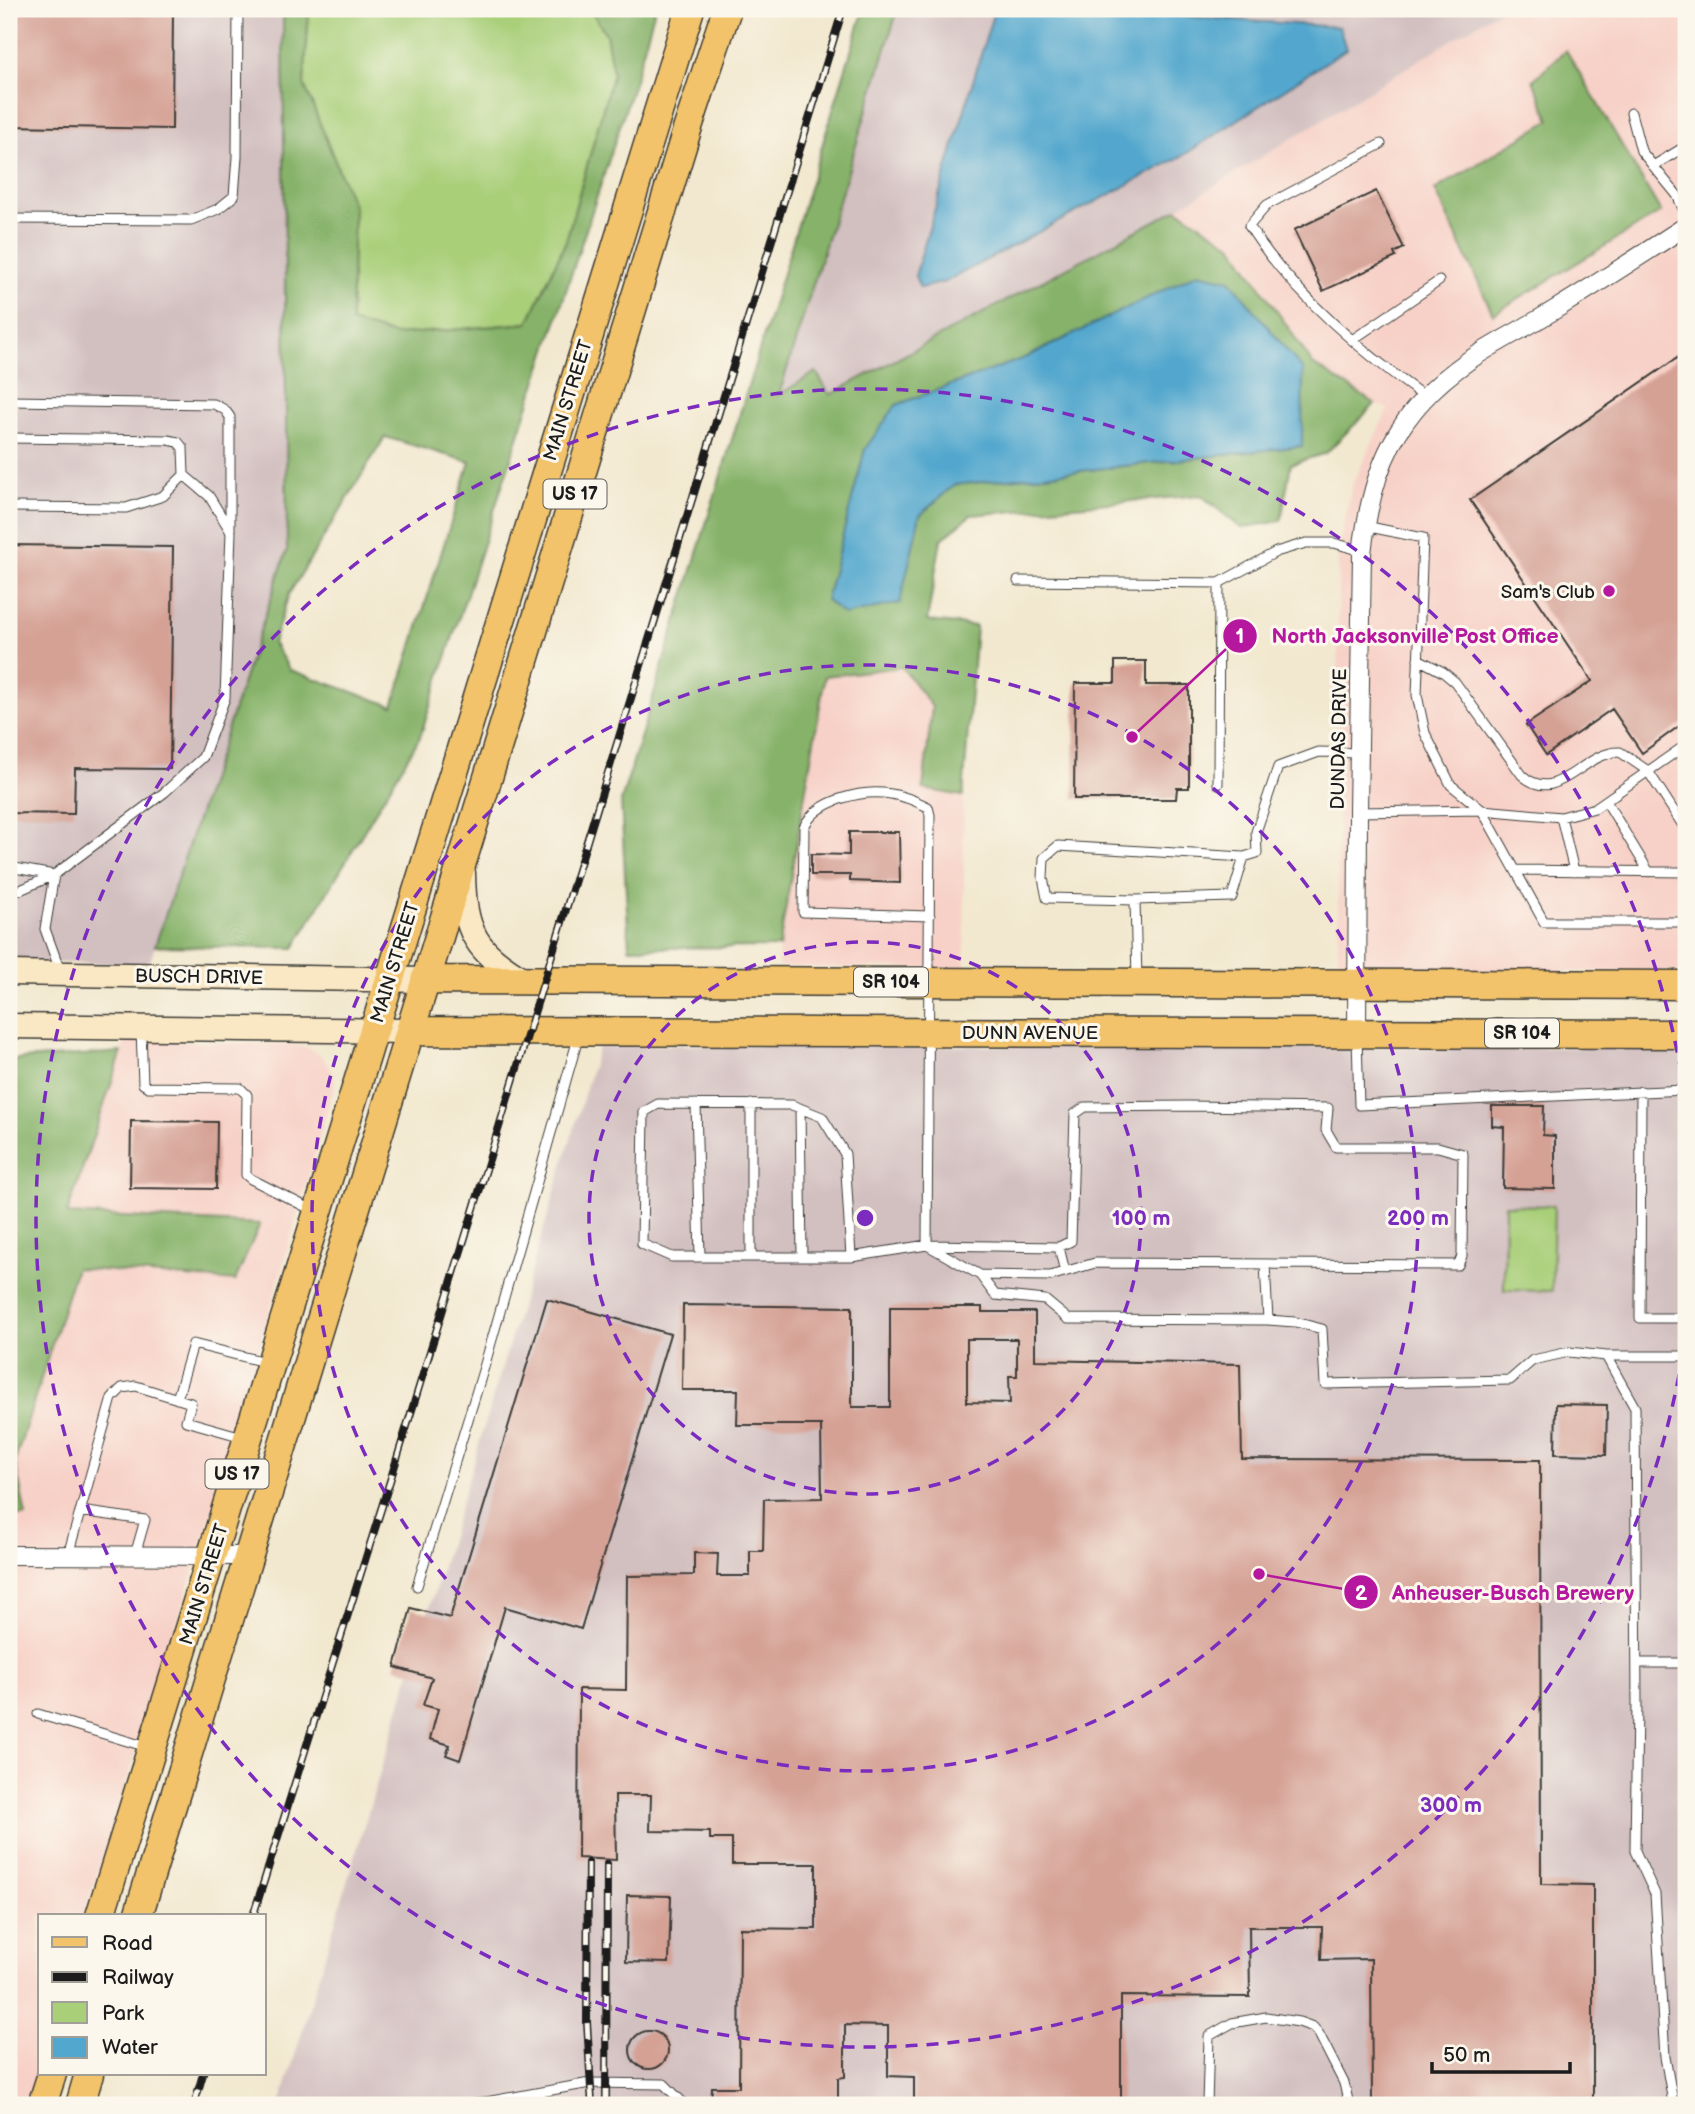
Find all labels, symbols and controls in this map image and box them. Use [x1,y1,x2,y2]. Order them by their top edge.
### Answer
street label: MAIN STREET [539,337,598,464]
road number: US 17 [544,480,606,508]
place label: Sam's Club [1501,581,1595,604]
marker: Sam's Club [1601,583,1617,599]
callout: North Jacksonville Post Office [1222,615,1572,657]
text: 1 [1236,624,1244,649]
text: North Jacksonville Post Office [1272,624,1558,649]
street label: DUNDAS DRIVE [1327,668,1352,810]
street label: MAIN STREET [366,899,425,1026]
street label: BUSCH DRIVE [135,965,263,990]
road number: SR 104 [854,967,928,996]
road number: SR 104 [1485,1018,1559,1048]
street label: DUNN AVENUE [962,1022,1098,1045]
centre of rings [853,1206,877,1230]
text: 100 m [1112,1206,1170,1231]
text: 200 m [1387,1206,1449,1231]
road number: US 17 [205,1460,268,1489]
street label: MAIN STREET [175,1521,234,1648]
callout: Anheuser-Busch Brewery [1343,1571,1648,1613]
text: 2 [1355,1581,1368,1606]
text: Anheuser-Busch Brewery [1391,1581,1634,1606]
text: 300 m [1420,1793,1482,1818]
legend [38,1914,266,2076]
text: Road [102,1931,153,1956]
text: Railway [102,1965,174,1990]
text: Park [102,2001,145,2026]
scale bar [1432,2030,1571,2074]
text: Water [102,2035,158,2060]
text: 50 m [1443,2043,1490,2068]

